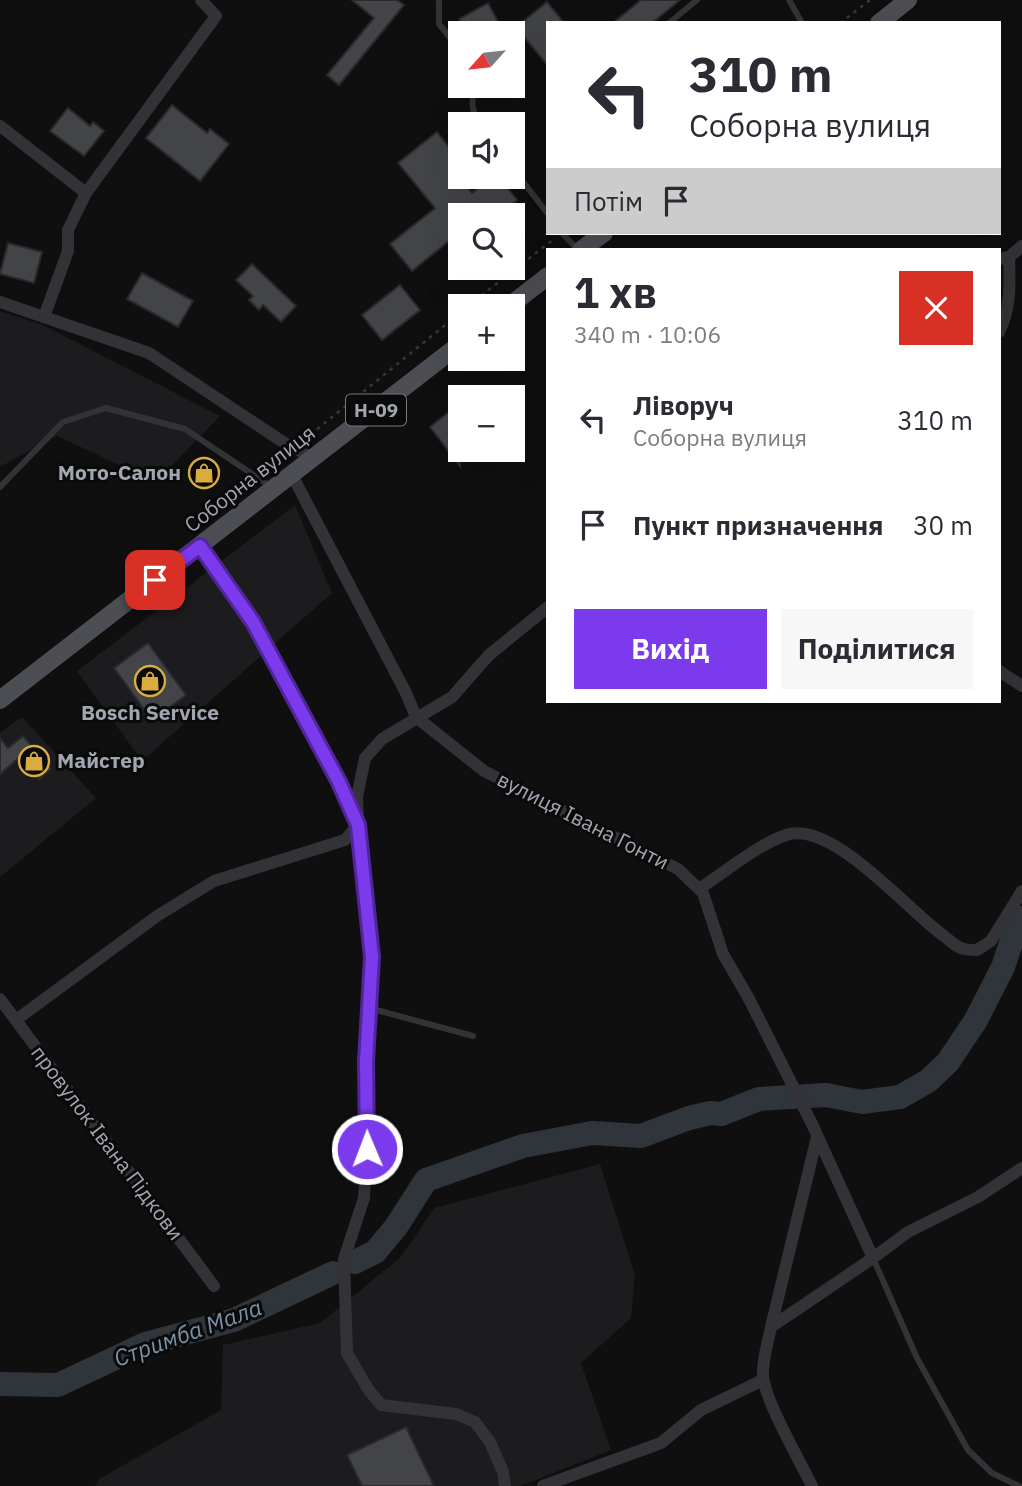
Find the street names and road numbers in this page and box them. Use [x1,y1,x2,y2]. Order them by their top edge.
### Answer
road number: Н-09 [346,394,406,426]
street label: Соборна вулиця [178,418,321,538]
street label: вулиця Івана Гонти [493,765,674,876]
street label: провулок Івана Підкови [25,1039,190,1245]

